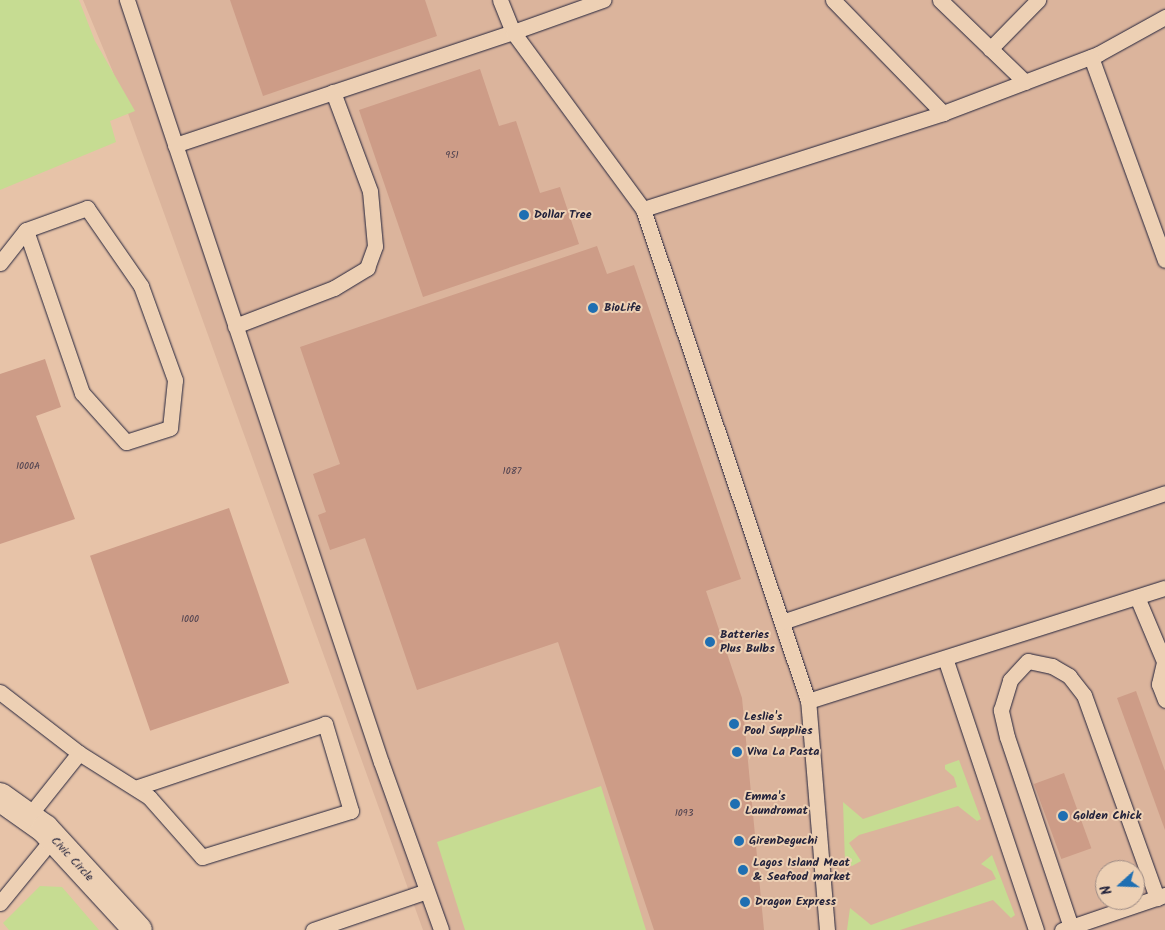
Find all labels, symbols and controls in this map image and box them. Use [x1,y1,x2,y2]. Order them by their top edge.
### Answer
house number: 951 [445,150,459,162]
place label: Dollar Tree [534,208,592,222]
marker: Dollar Tree [518,209,530,221]
marker: BioLife [586,301,600,315]
place label: BioLife [604,301,641,315]
house number: 1000A [16,461,40,473]
house number: 1087 [503,466,521,478]
house number: 1000 [181,614,199,626]
place label: Batteries Plus Bulbs [720,628,775,656]
marker: Batteries Plus Bulbs [704,636,716,648]
place label: Leslie's Pool Supplies [744,710,812,738]
marker: Leslie's Pool Supplies [728,718,740,730]
place label: Viva La Pasta [747,745,819,759]
marker: Viva La Pasta [731,746,743,758]
place label: Emma's Laundromat [745,790,808,818]
marker: Emma's Laundromat [729,798,741,810]
house number: 1093 [675,808,693,820]
place label: Golden Chick [1073,809,1141,823]
marker: Golden Chick [1057,810,1069,822]
street label: Civic Circle [48,834,96,884]
place label: GirenDeguchi [749,834,817,848]
marker: GirenDeguchi [733,835,745,847]
place label: Lagos Island Meat & Seafood market [753,856,850,884]
north arrow [1095,860,1145,910]
marker: Lagos Island Meat & Seafood market [737,864,749,876]
text: N [1095,882,1119,898]
place label: Dragon Express [755,895,836,909]
marker: Dragon Express [739,896,751,908]

